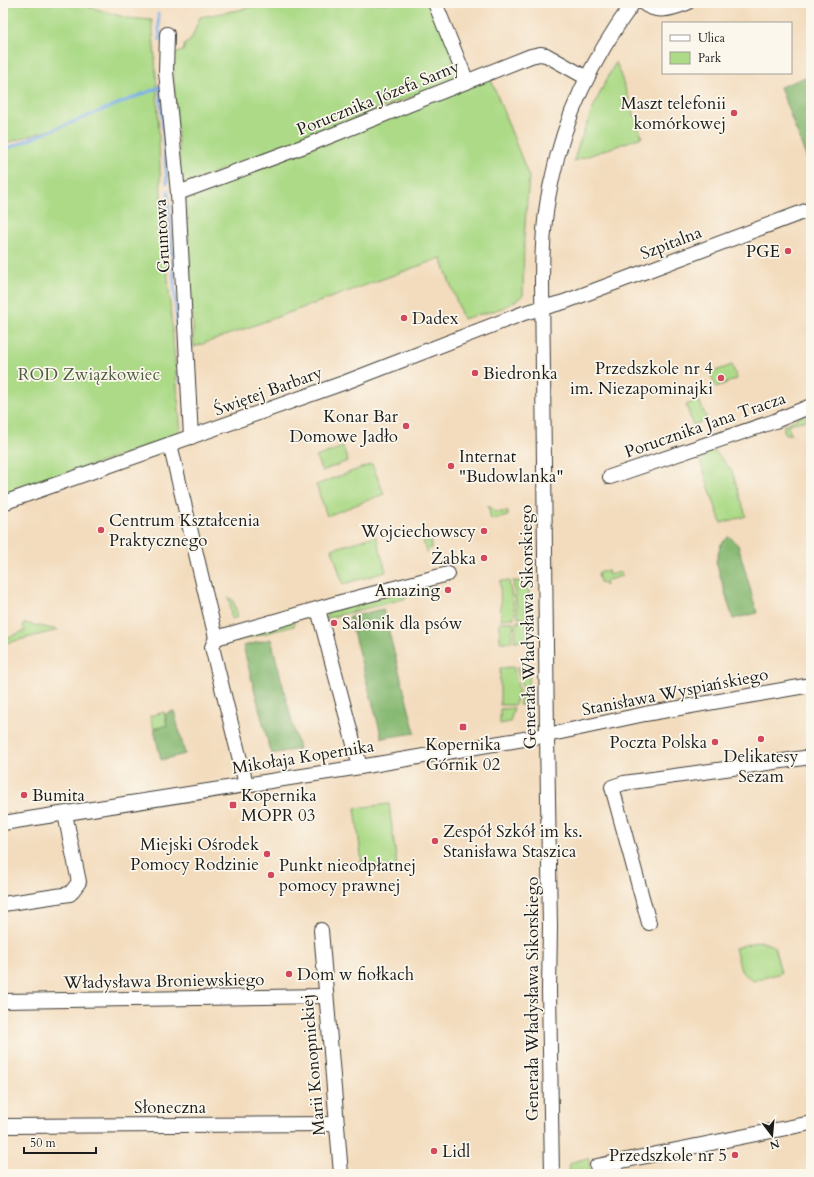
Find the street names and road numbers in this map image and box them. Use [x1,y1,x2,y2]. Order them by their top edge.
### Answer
street label: Porucznika Józefa Sarny [293,55,463,141]
street label: Gruntowa [149,198,175,274]
street label: Szpitalna [637,221,706,265]
street label: Świętej Barbary [211,361,325,421]
street label: Porucznika Jana Tracza [621,386,789,463]
street label: Generała Władysława Sikorskiego [514,504,542,750]
street label: Stanisława Wyspiańskiego [580,663,770,721]
street label: Mikołaja Kopernika [230,734,376,780]
street label: Generała Władysława Sikorskiego [521,877,544,1121]
street label: Władysława Broniewskiego [62,968,265,994]
street label: Marii Konopnickiej [295,993,331,1137]
street label: Słoneczna [134,1096,207,1119]

